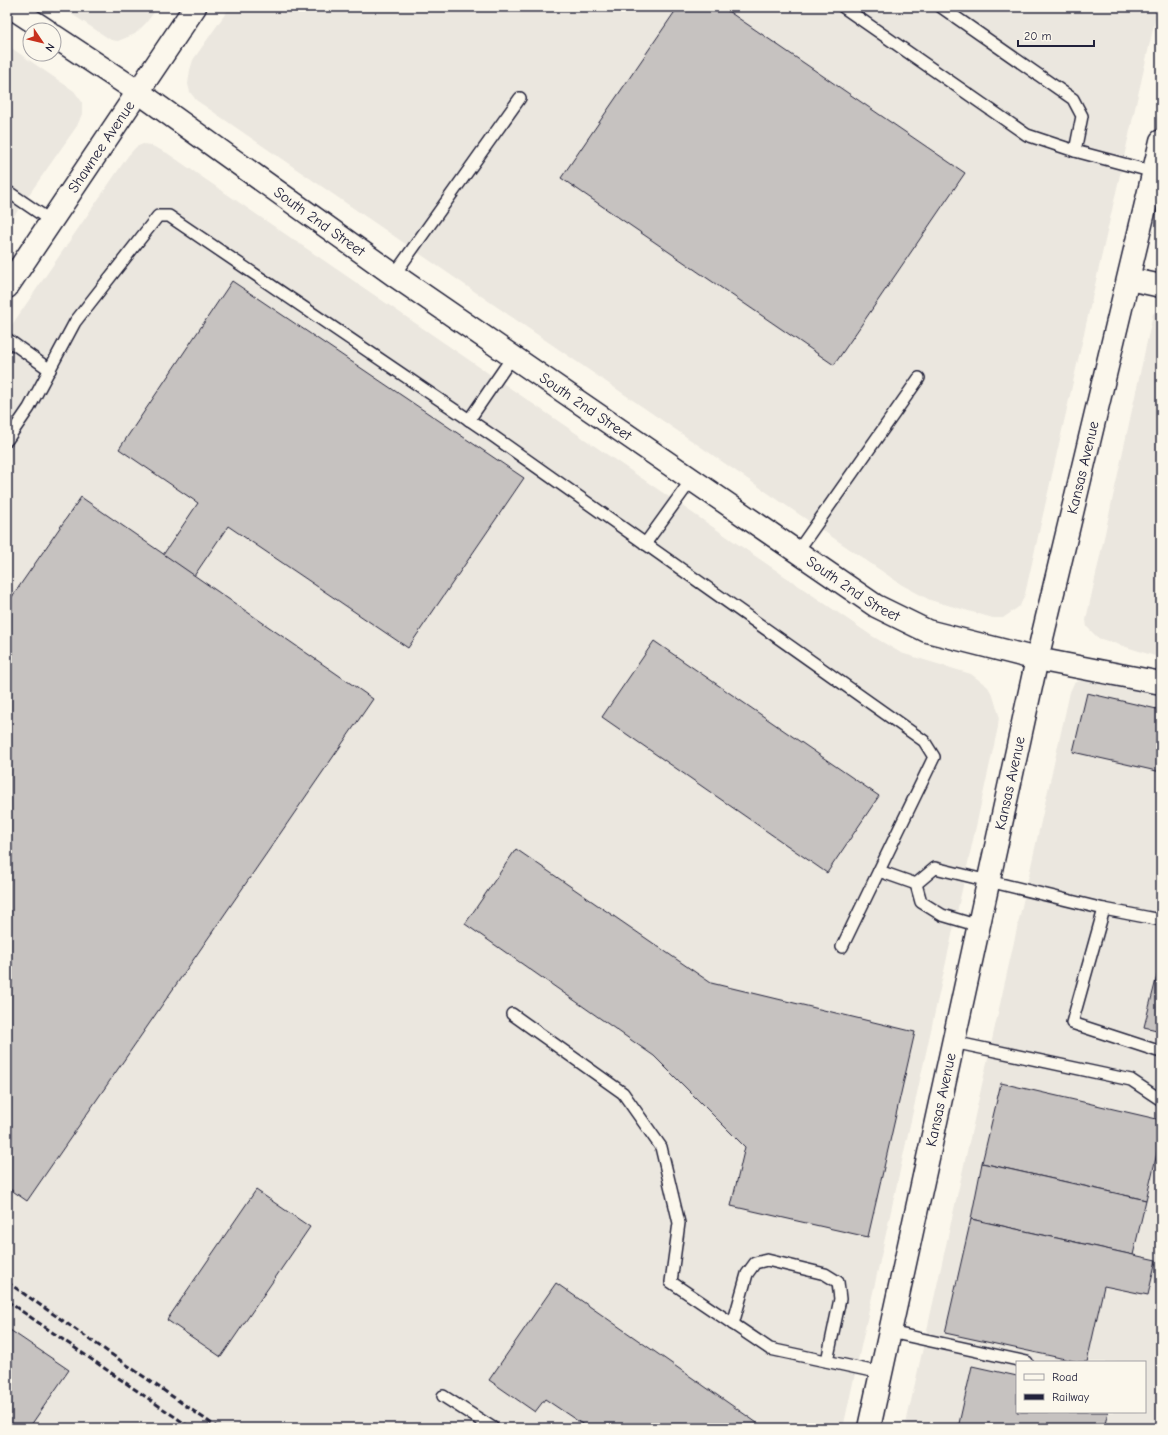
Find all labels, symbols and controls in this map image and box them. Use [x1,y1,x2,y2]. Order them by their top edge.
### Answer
north arrow [22,22,62,62]
scale bar [1018,22,1094,48]
text: 20 m [1024,29,1052,43]
text: N [42,41,57,54]
street label: Shawnee Avenue [64,97,139,196]
street label: South 2nd Street [270,183,369,261]
street label: South 2nd Street [536,369,636,445]
street label: Kansas Avenue [1063,419,1103,516]
street label: South 2nd Street [803,552,904,626]
street label: Kansas Avenue [991,734,1029,832]
street label: Kansas Avenue [922,1051,960,1148]
legend [1016,1361,1146,1413]
text: Road [1052,1370,1078,1384]
text: Railway [1052,1390,1090,1404]

